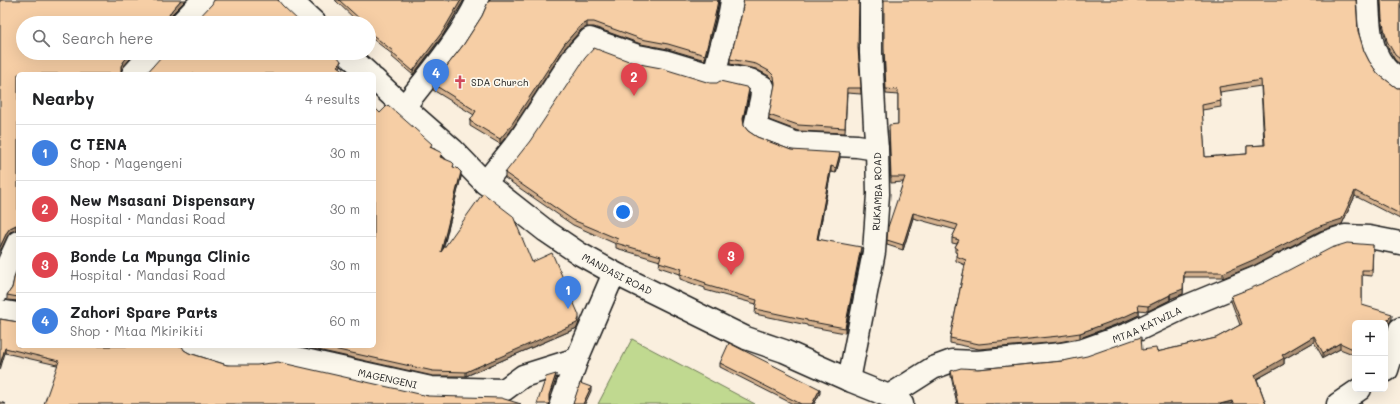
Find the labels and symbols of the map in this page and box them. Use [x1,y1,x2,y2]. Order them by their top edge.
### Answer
pin: 4 [423,59,449,92]
pin: 2 [621,63,647,96]
church icon: SDA Church [452,74,468,90]
place label: SDA Church [471,75,529,89]
street label: RUKAMBA ROAD [868,152,885,231]
your location [613,202,633,222]
pin: 3 [718,242,744,275]
street label: MANDASI ROAD [580,250,655,298]
pin: 1 [555,276,581,309]
street label: MTAA KATWILA [1110,303,1184,346]
street label: MAGENGENI [357,365,419,392]

